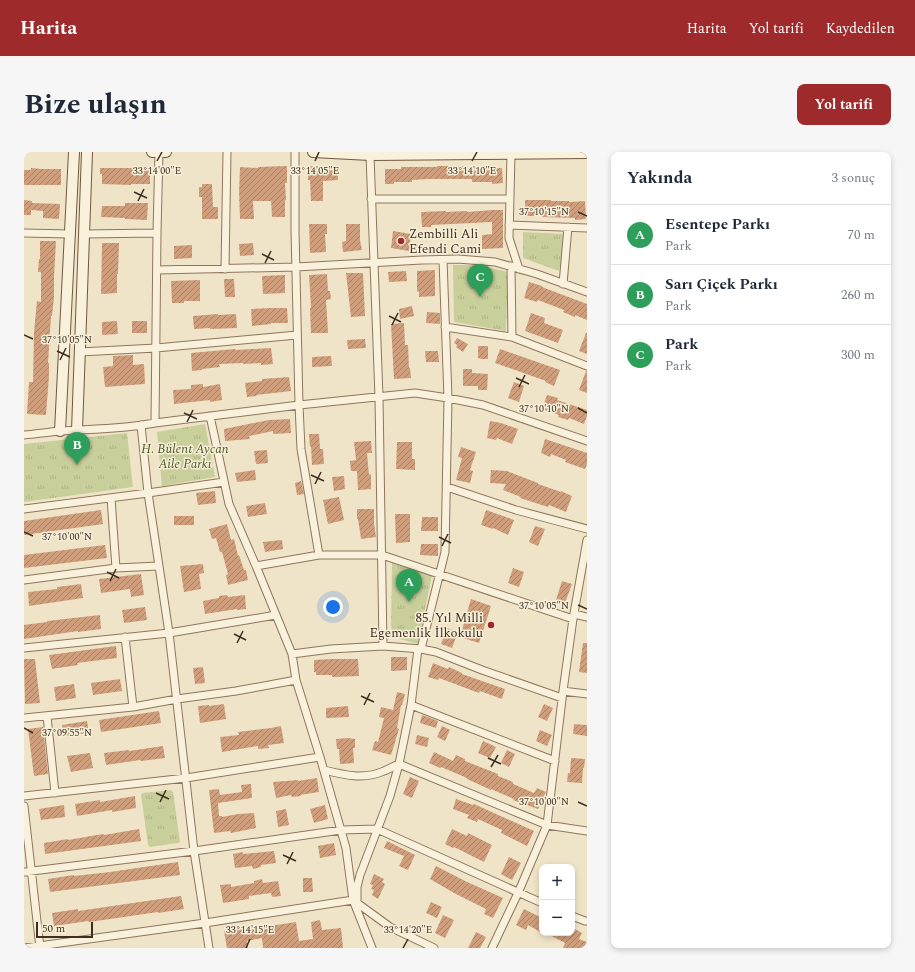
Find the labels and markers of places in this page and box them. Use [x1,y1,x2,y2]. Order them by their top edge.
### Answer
place label: Zembilli Ali Efendi Cami [409,224,481,259]
marker: Zembilli Ali Efendi Cami [396,236,406,246]
pin: C [467,264,493,297]
pin: B [64,432,90,465]
pin: A [396,569,422,602]
place label: 85. Yıl Milli Egemenlik İlkokulu [369,608,483,643]
marker: 85. Yıl Milli Egemenlik İlkokulu [486,620,496,630]

